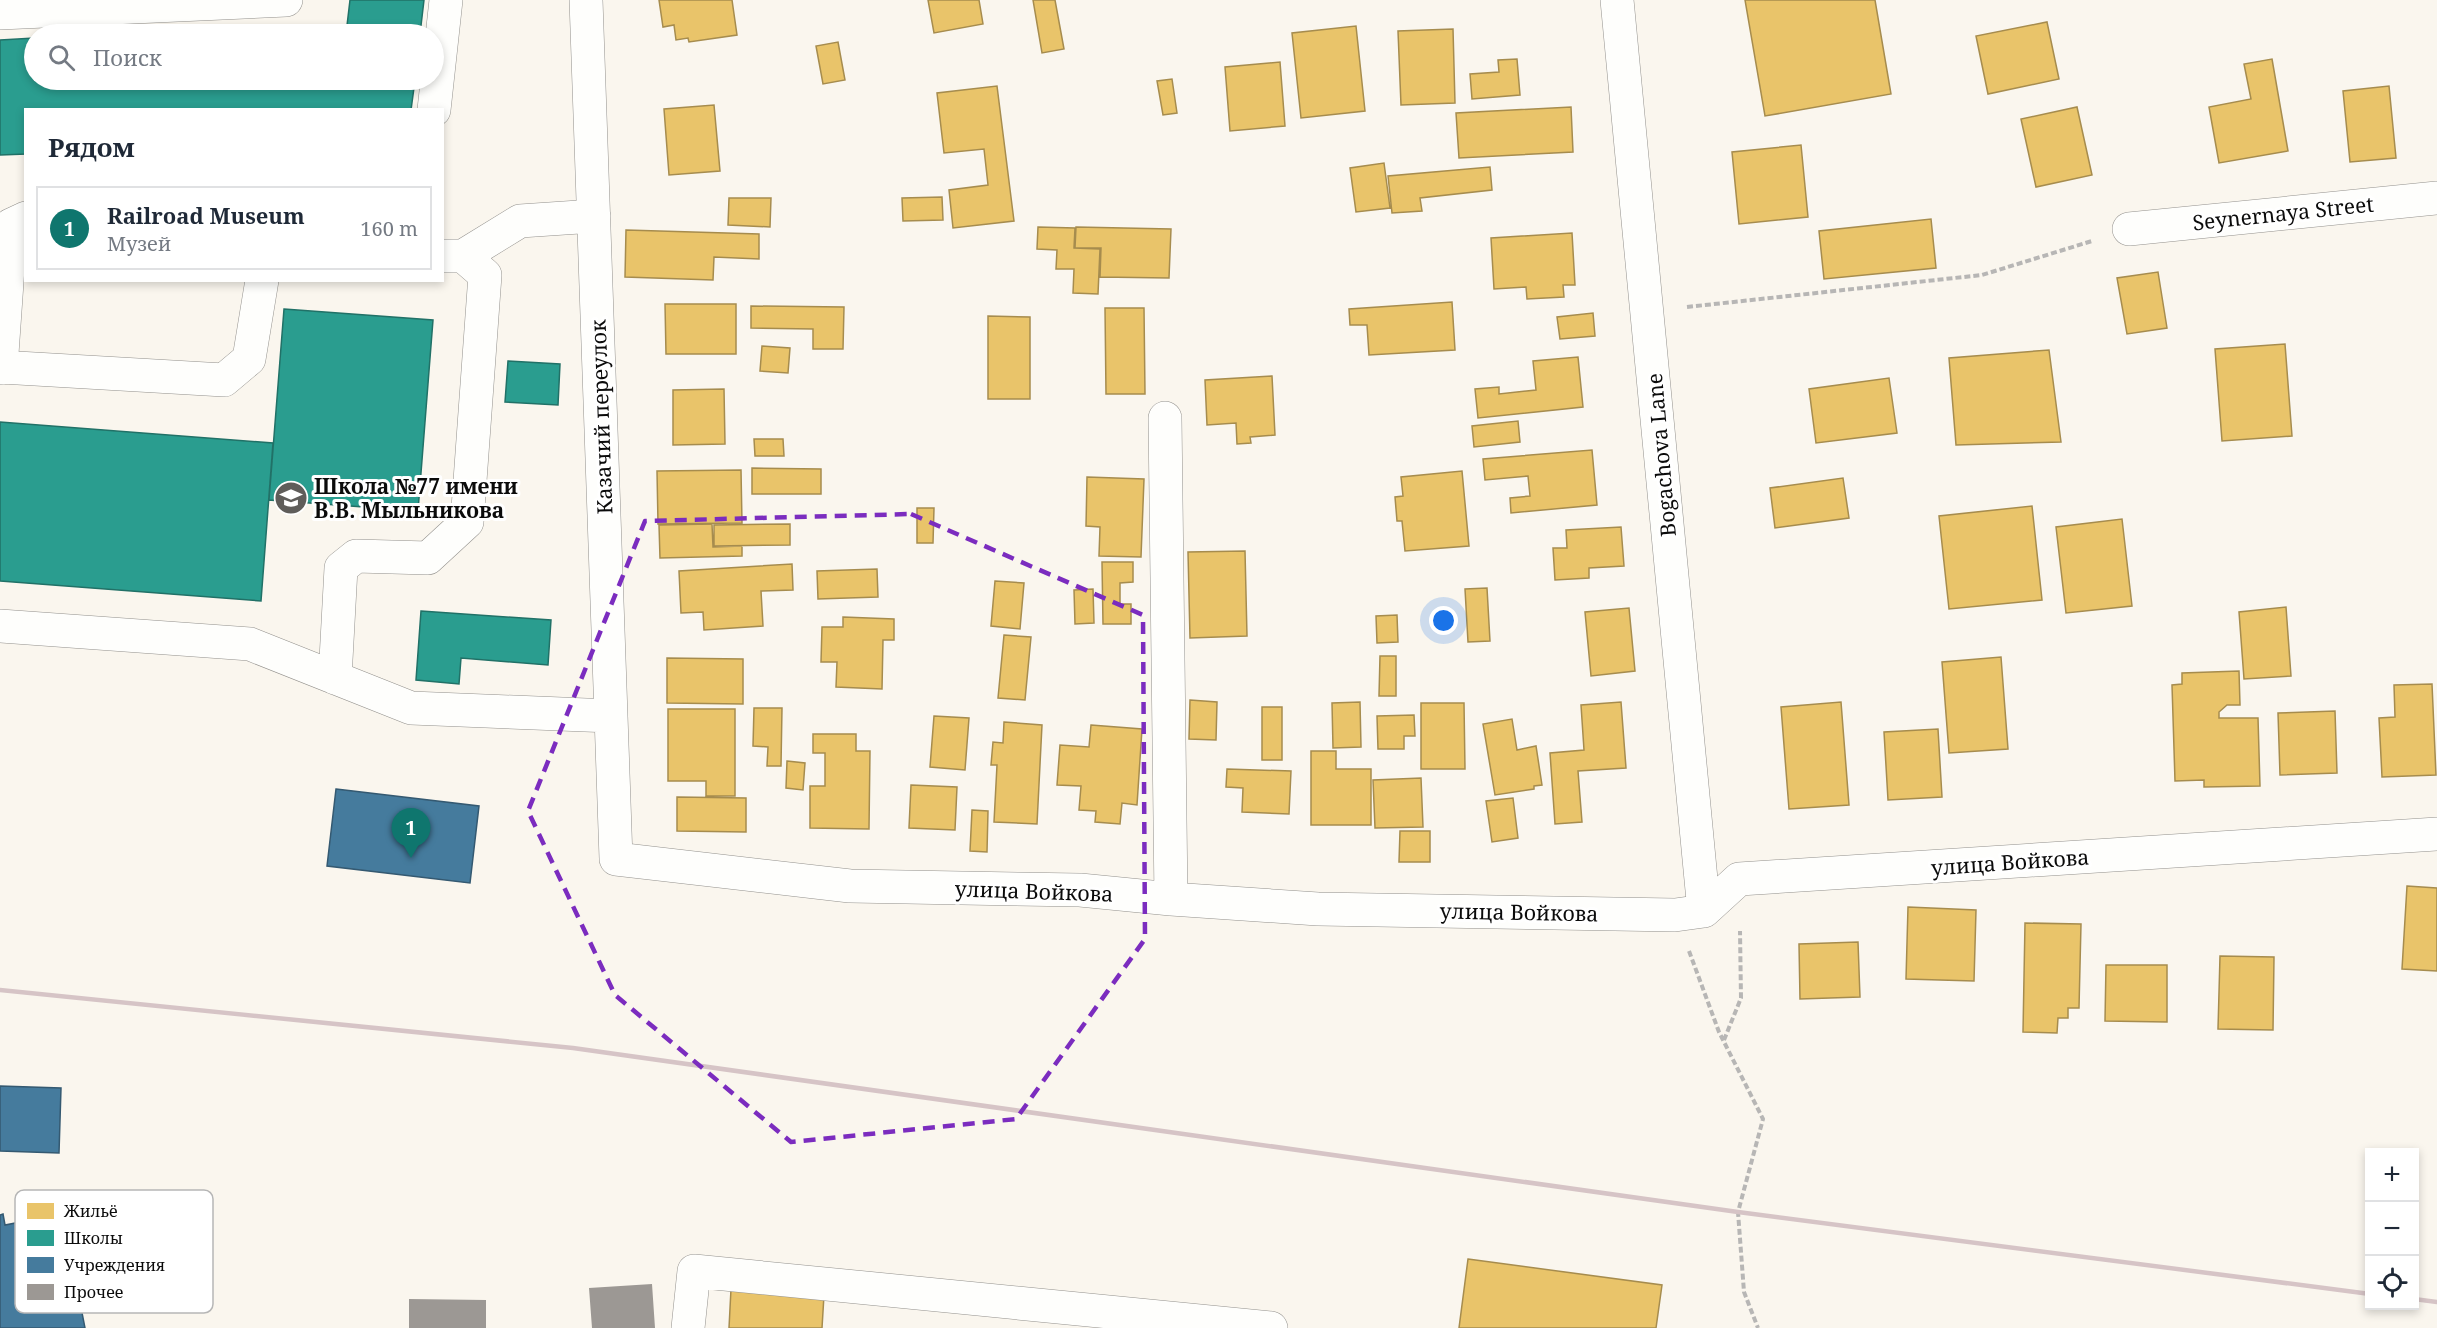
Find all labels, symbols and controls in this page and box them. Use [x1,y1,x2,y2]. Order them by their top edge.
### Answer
search box [24,24,444,90]
icon: search [45,41,78,74]
text: Поиск [93,42,162,72]
text: Рядом [48,129,135,165]
street label: Seynernaya Street [2191,190,2375,236]
text: Railroad Museum [107,200,305,230]
text: 1 [64,215,75,242]
text: 160 m [360,215,418,242]
text: Музей [107,230,171,257]
street label: Казачий переулок [584,319,618,515]
street label: Bogachova Lane [1640,372,1682,538]
place label: Школа №77 имени В.В. Мыльникова [314,472,518,524]
school or university icon: Школа №77 имени В.В. Мыльникова [273,480,309,516]
your location [1429,606,1458,635]
pin: 1 [392,808,430,858]
street label: улица Войкова [1930,843,2090,881]
street label: улица Войкова [954,874,1114,908]
street label: улица Войкова [1440,897,1598,927]
map controls [2365,1148,2419,1310]
button: + [2365,1148,2419,1202]
legend [15,1190,213,1313]
text: Жильё [63,1200,117,1222]
button: − [2365,1202,2419,1256]
text: Школы [64,1227,123,1249]
text: Учреждения [64,1254,165,1276]
button: locate [2365,1256,2419,1310]
text: Прочее [64,1281,123,1303]

